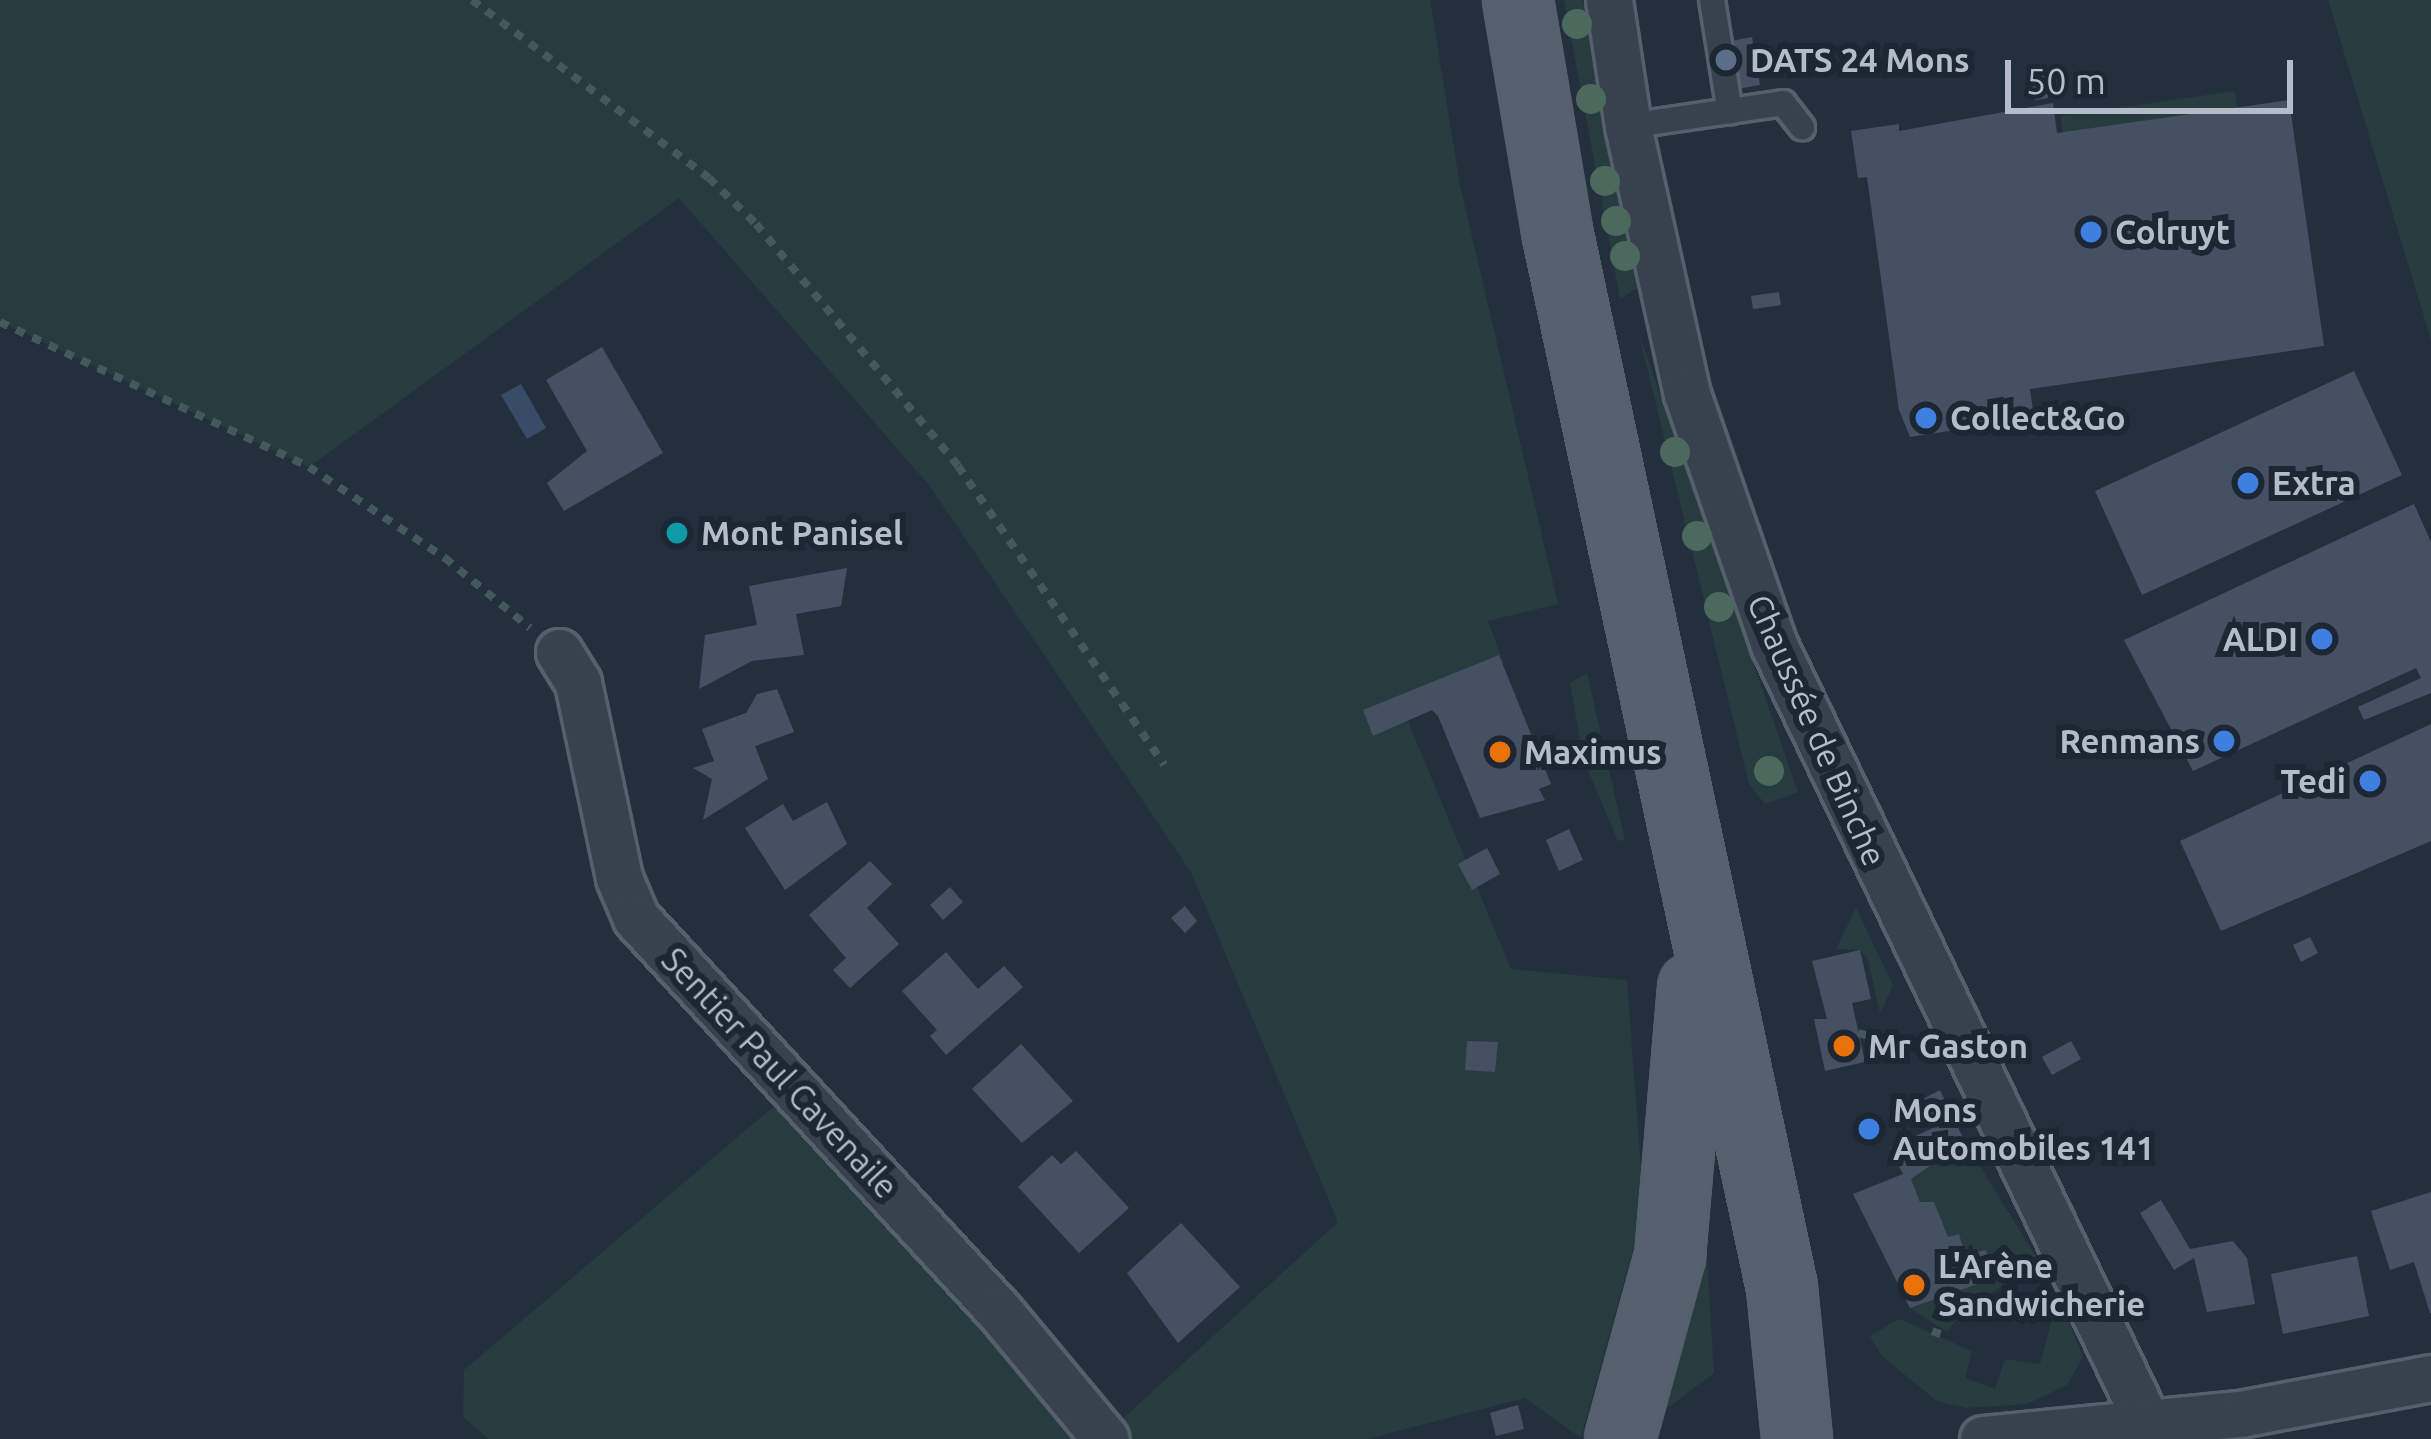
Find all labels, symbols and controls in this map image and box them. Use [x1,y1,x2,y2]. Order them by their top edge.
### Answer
scale bar [2011,36,2299,110]
place label: DATS 24 Mons [1750,40,1970,80]
marker: DATS 24 Mons [1713,47,1739,73]
text: 50 m [2026,60,2106,101]
place label: Colruyt [2115,212,2230,252]
marker: Colruyt [2078,219,2104,245]
place label: Collect&Go [1950,398,2126,438]
marker: Collect&Go [1913,405,1939,431]
place label: Extra [2272,463,2356,503]
marker: Extra [2235,470,2261,496]
place label: Mont Panisel [701,513,903,553]
marker: Mont Panisel [664,520,690,546]
street label: Chaussée de Binche [1739,588,1895,872]
place label: ALDI [2223,619,2298,659]
marker: ALDI [2309,626,2335,652]
place label: Renmans [2059,721,2200,761]
marker: Renmans [2211,728,2237,754]
place label: Maximus [1524,732,1662,772]
marker: Maximus [1487,739,1513,765]
place label: Tedi [2281,761,2346,801]
marker: Tedi [2357,768,2383,794]
street label: Sentier Paul Cavenaile [654,940,906,1206]
place label: Mr Gaston [1868,1026,2028,1066]
marker: Mr Gaston [1831,1033,1857,1059]
place label: Mons Automobiles 141 [1893,1090,2155,1168]
marker: Mons Automobiles 141 [1856,1116,1882,1142]
place label: L'Arène Sandwicherie [1938,1246,2145,1324]
marker: L'Arène Sandwicherie [1901,1272,1927,1298]

